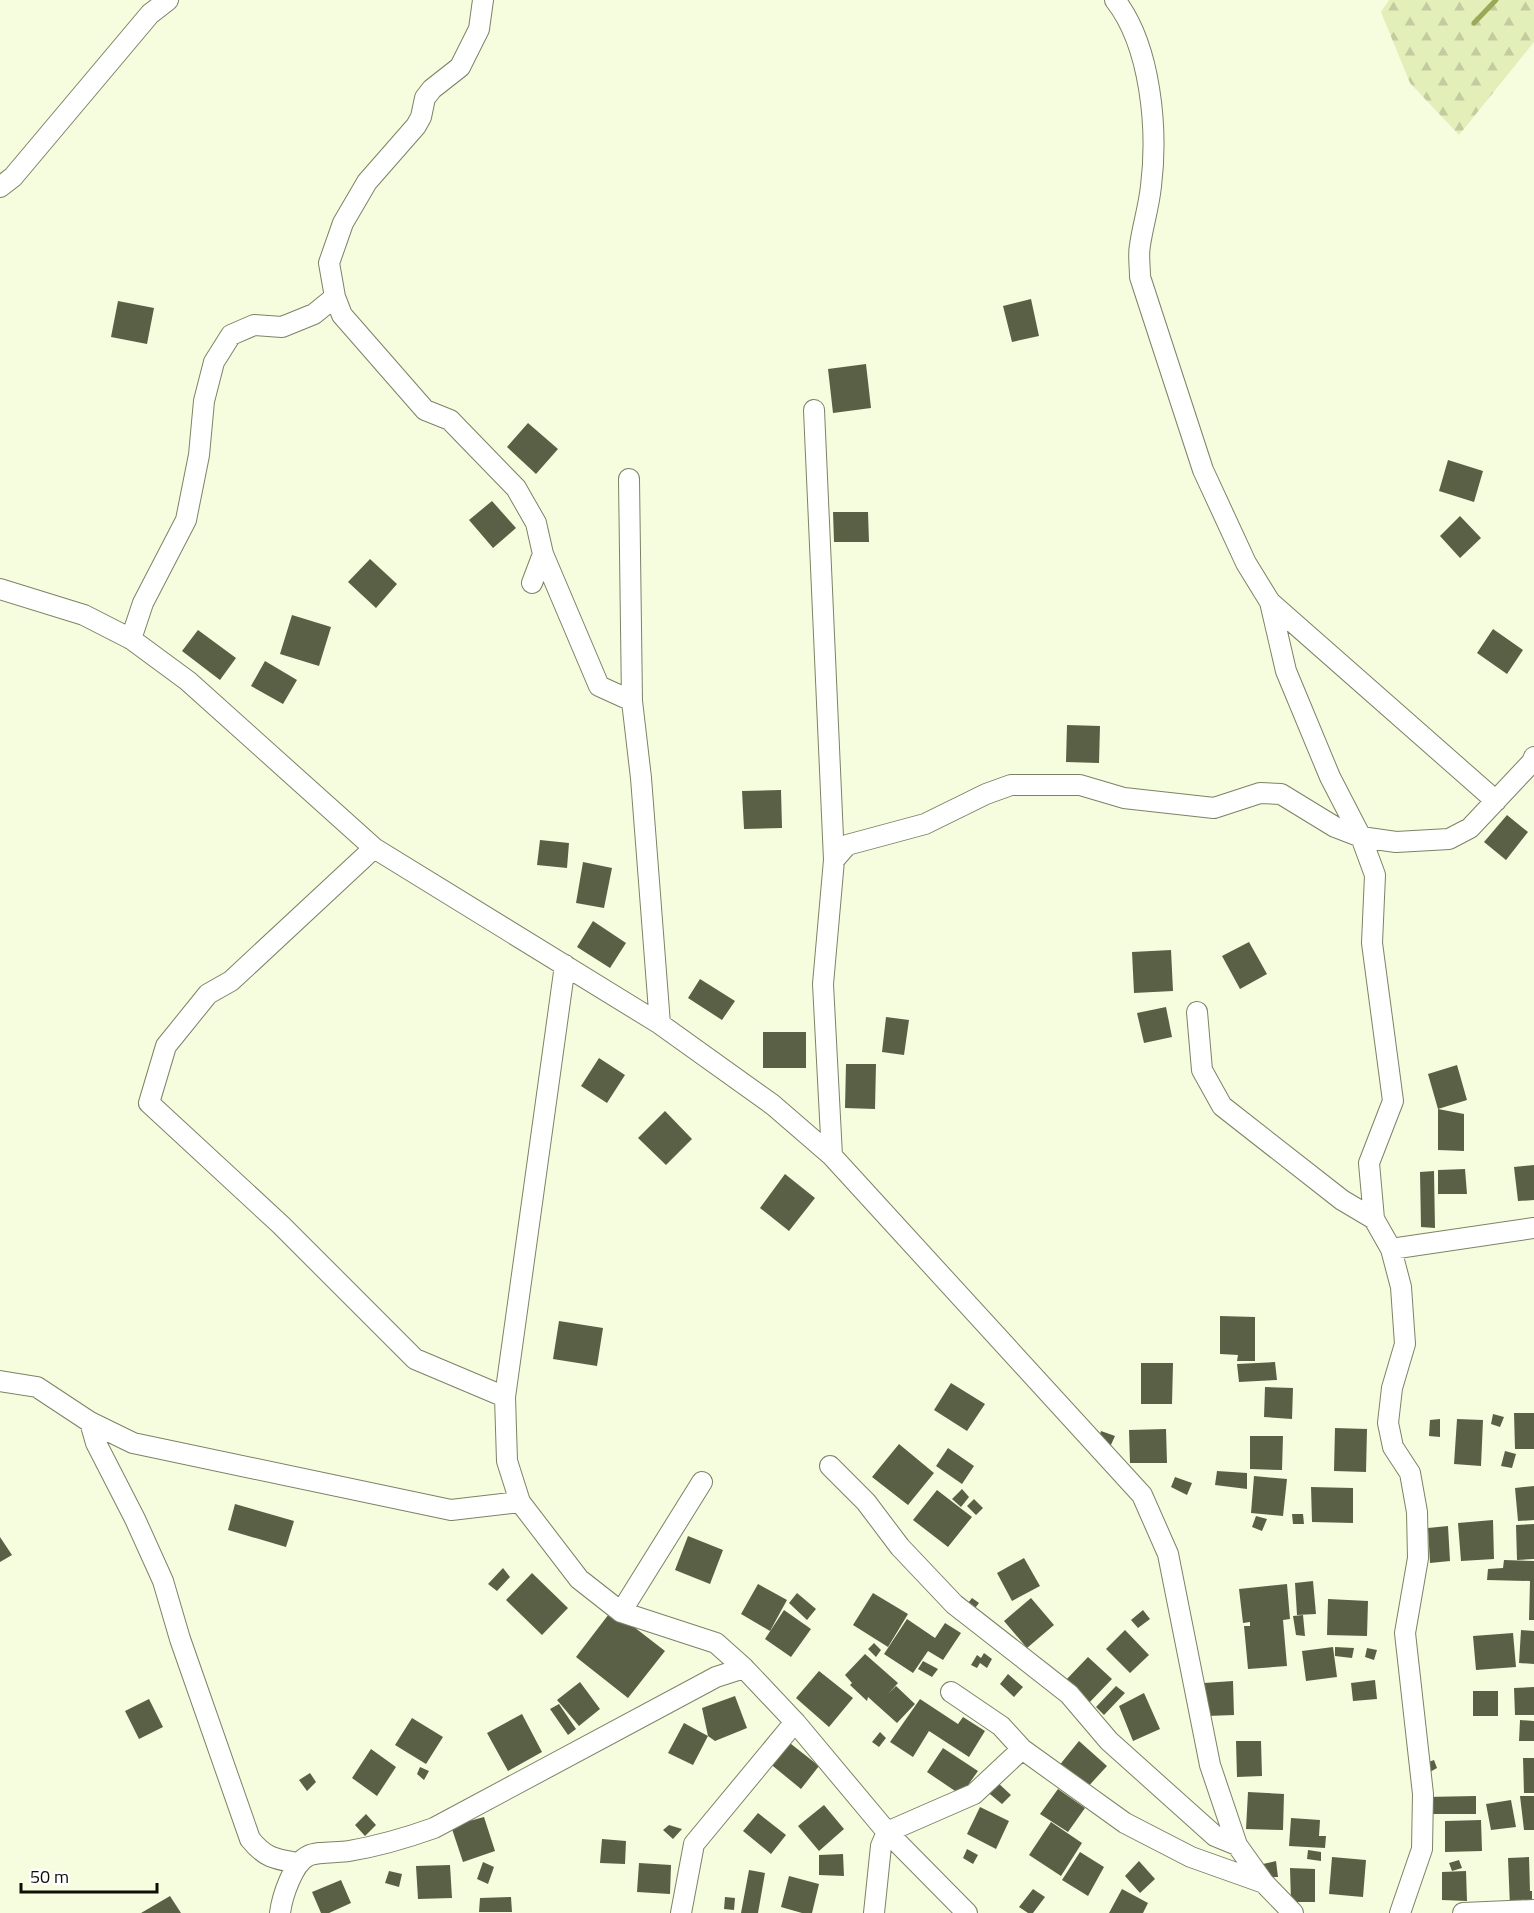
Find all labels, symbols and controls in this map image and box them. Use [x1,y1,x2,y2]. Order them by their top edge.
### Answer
scale bar [21,1856,158,1894]
text: 50 m [30,1863,69,1890]

